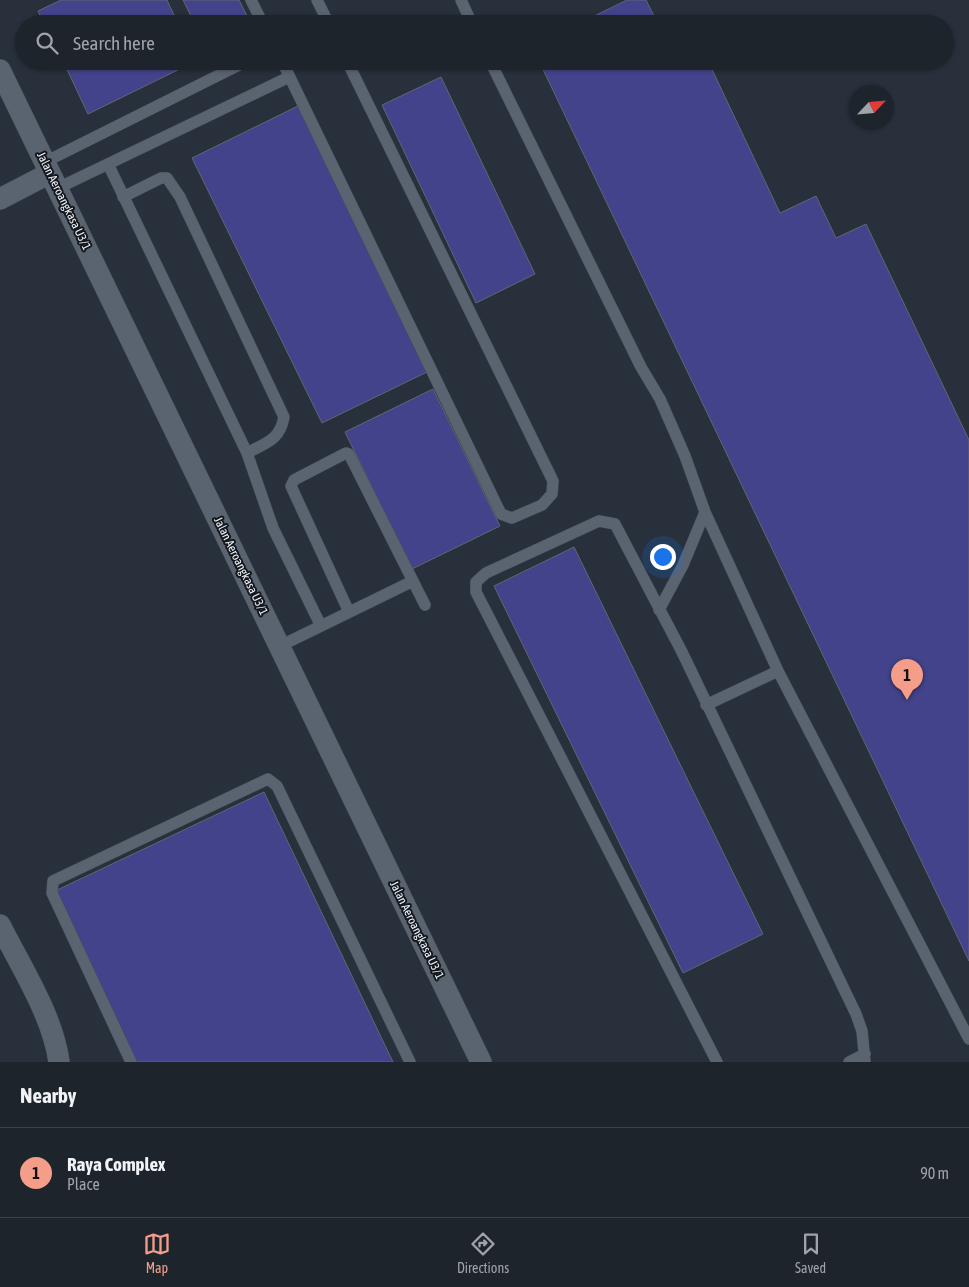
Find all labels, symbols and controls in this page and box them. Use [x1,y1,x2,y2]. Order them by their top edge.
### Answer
search box [15,15,954,70]
icon: search [33,29,61,57]
text: Search here [73,32,155,54]
north arrow [849,85,894,130]
street label: Jalan Aeroangkasa U3/1 [34,150,94,253]
street label: Jalan Aeroangkasa U3/1 [211,515,271,618]
your location [650,544,676,570]
pin: 1 [891,659,923,700]
street label: Jalan Aeroangkasa U3/1 [387,879,447,982]
text: Nearby [20,1083,76,1107]
text: Raya Complex [67,1153,166,1175]
text: 1 [32,1164,40,1182]
text: 90 m [920,1164,949,1182]
text: Place [67,1175,100,1193]
tab: Map [143,1230,171,1276]
tab: Directions [457,1230,509,1276]
tab: Saved [795,1230,826,1276]

